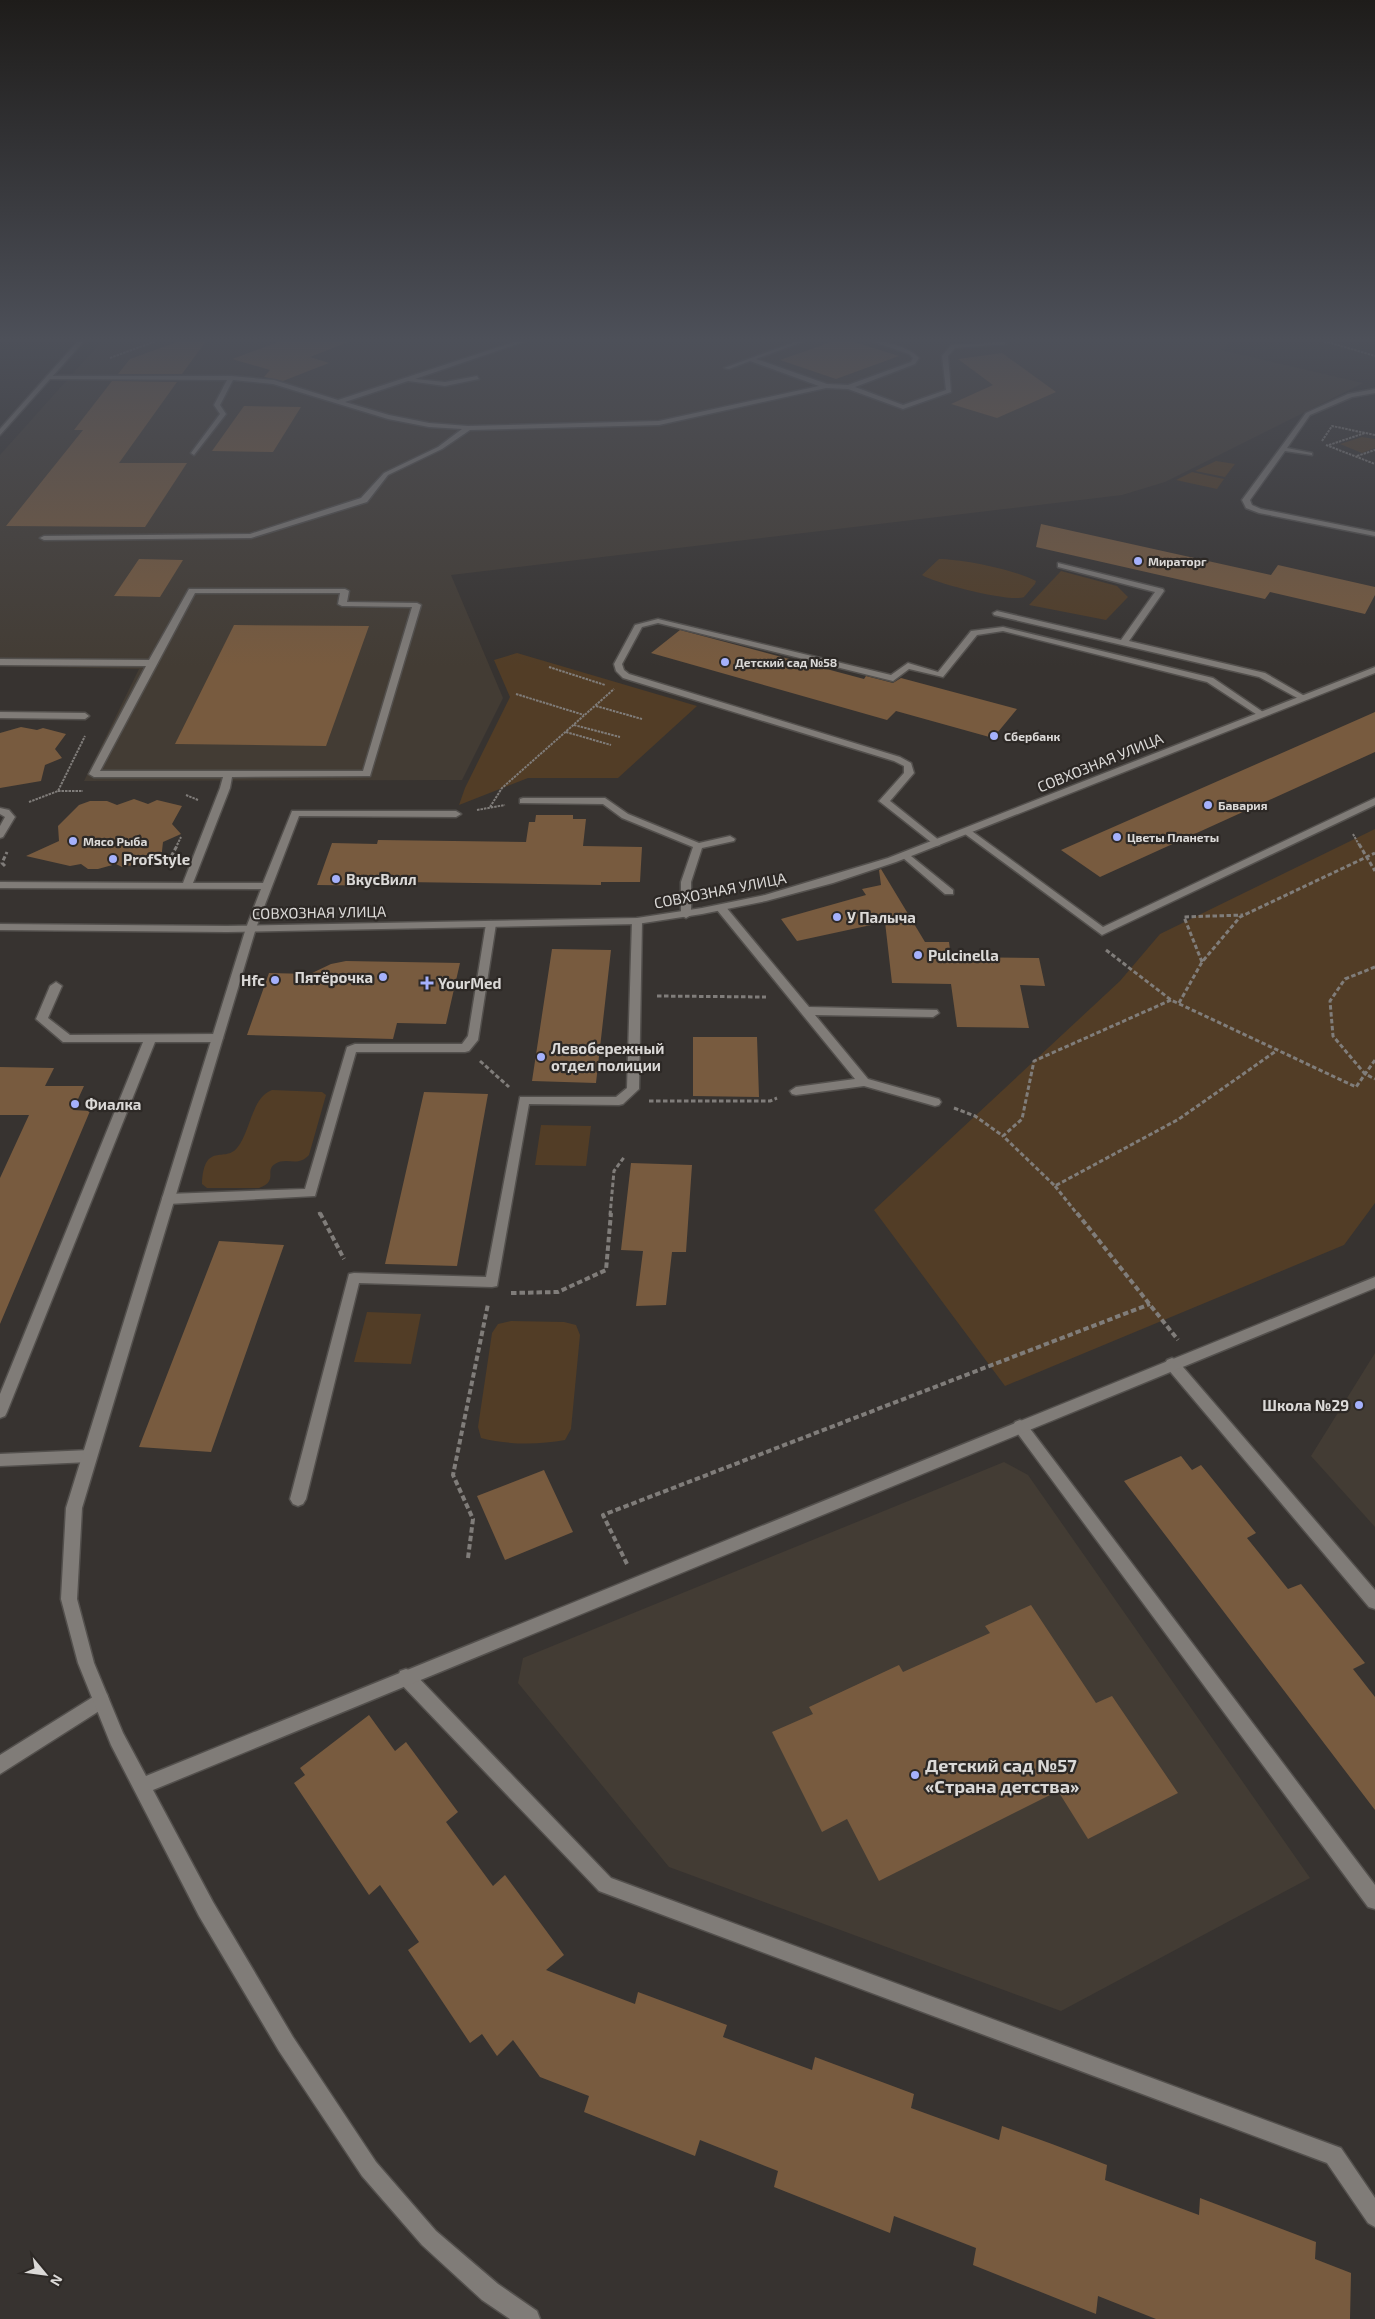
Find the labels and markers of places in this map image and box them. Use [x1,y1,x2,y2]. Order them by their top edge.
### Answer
place label: Мираторг [1148,554,1207,568]
marker: Мираторг [1132,555,1144,567]
place label: Детский сад №58 [735,655,837,669]
marker: Детский сад №58 [719,656,731,668]
place label: Сбербанк [1004,729,1060,743]
marker: Сбербанк [988,730,1000,742]
place label: Бавария [1218,798,1268,812]
marker: Бавария [1202,799,1214,811]
place label: Цветы Планеты [1127,830,1219,844]
marker: Цветы Планеты [1111,831,1123,843]
place label: Мясо Рыба [83,834,147,848]
marker: Мясо Рыба [67,835,79,847]
place label: ProfStyle [123,850,190,869]
marker: ProfStyle [107,853,119,865]
place label: ВкусВилл [346,870,417,888]
marker: ВкусВилл [330,873,342,885]
place label: У Палыча [847,908,916,926]
marker: У Палыча [831,911,843,923]
place label: Pulcinella [928,946,999,964]
marker: Pulcinella [912,949,924,961]
place label: Пятёрочка [294,968,373,986]
place label: Hfc [241,971,265,989]
marker: Пятёрочка [377,971,389,983]
marker: Hfc [269,974,281,986]
place label: YourMed [438,974,501,992]
marker: YourMed [420,976,434,990]
place label: Левобережный отдел полиции [551,1039,664,1074]
marker: Левобережный отдел полиции [535,1051,547,1063]
place label: Фиалка [85,1095,141,1113]
marker: Фиалка [69,1098,81,1110]
place label: Школа №29 [1262,1396,1349,1414]
marker: Школа №29 [1353,1399,1365,1411]
place label: Детский сад №57 «Страна детства» [925,1754,1079,1797]
marker: Детский сад №57 «Страна детства» [909,1769,921,1781]

